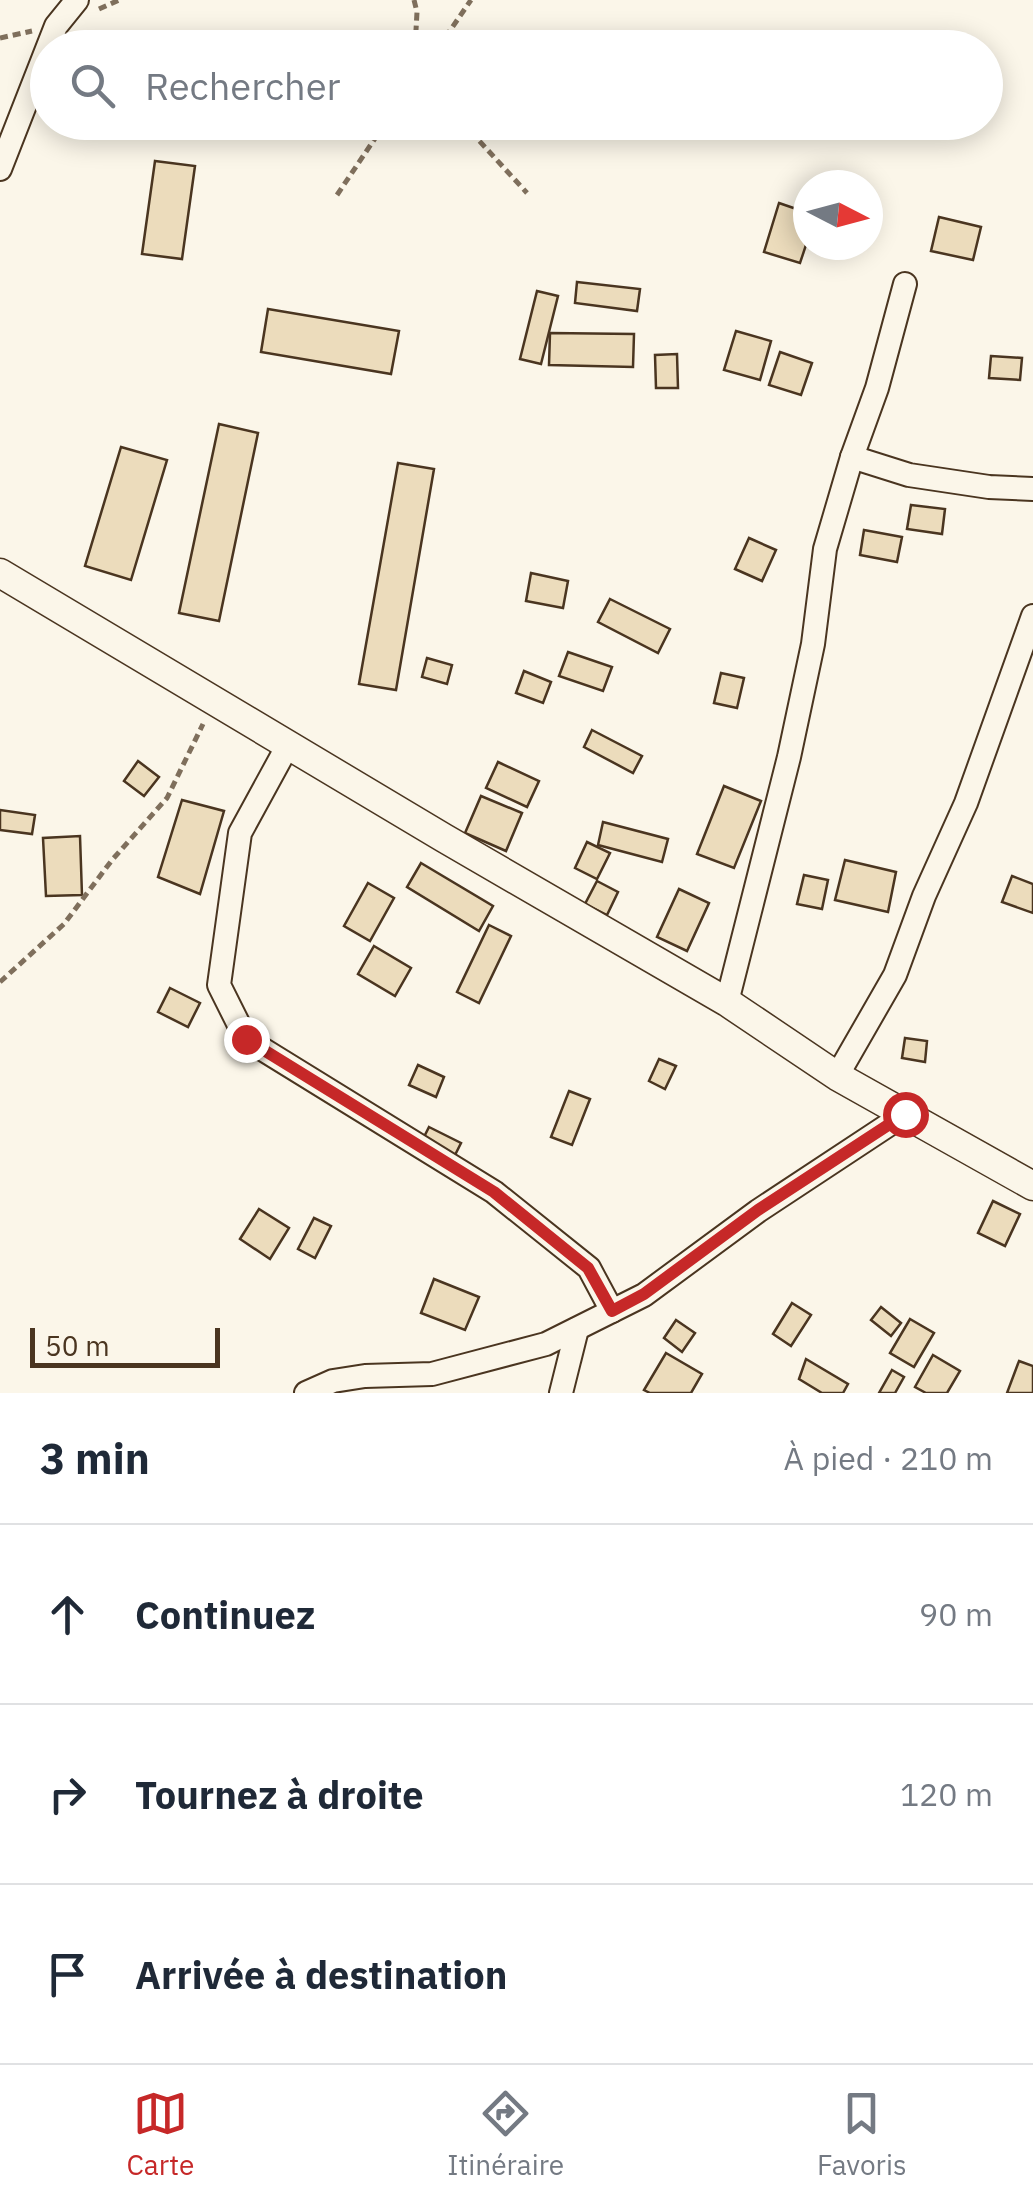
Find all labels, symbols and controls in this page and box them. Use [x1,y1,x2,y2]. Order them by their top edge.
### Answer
search box [30,30,1003,140]
icon: search [65,58,120,113]
text: Rechercher [145,61,340,110]
north arrow [793,170,883,260]
route end [224,1017,270,1063]
route start [883,1092,929,1138]
scale bar [30,1323,220,1368]
text: 50 m [45,1327,110,1364]
text: 3 min [40,1431,150,1486]
text: À pied · 210 m [784,1437,993,1479]
icon: ahead [40,1587,95,1642]
text: Continuez [135,1590,315,1639]
text: 90 m [919,1593,993,1635]
icon: right [40,1767,95,1822]
text: Tournez à droite [135,1770,424,1819]
text: 120 m [900,1773,993,1815]
icon: arrive [40,1947,95,2002]
text: Arrivée à destination [135,1950,507,1999]
tab: Carte [126,2086,194,2183]
tab: Itinéraire [447,2086,564,2183]
tab: Favoris [817,2086,907,2183]

